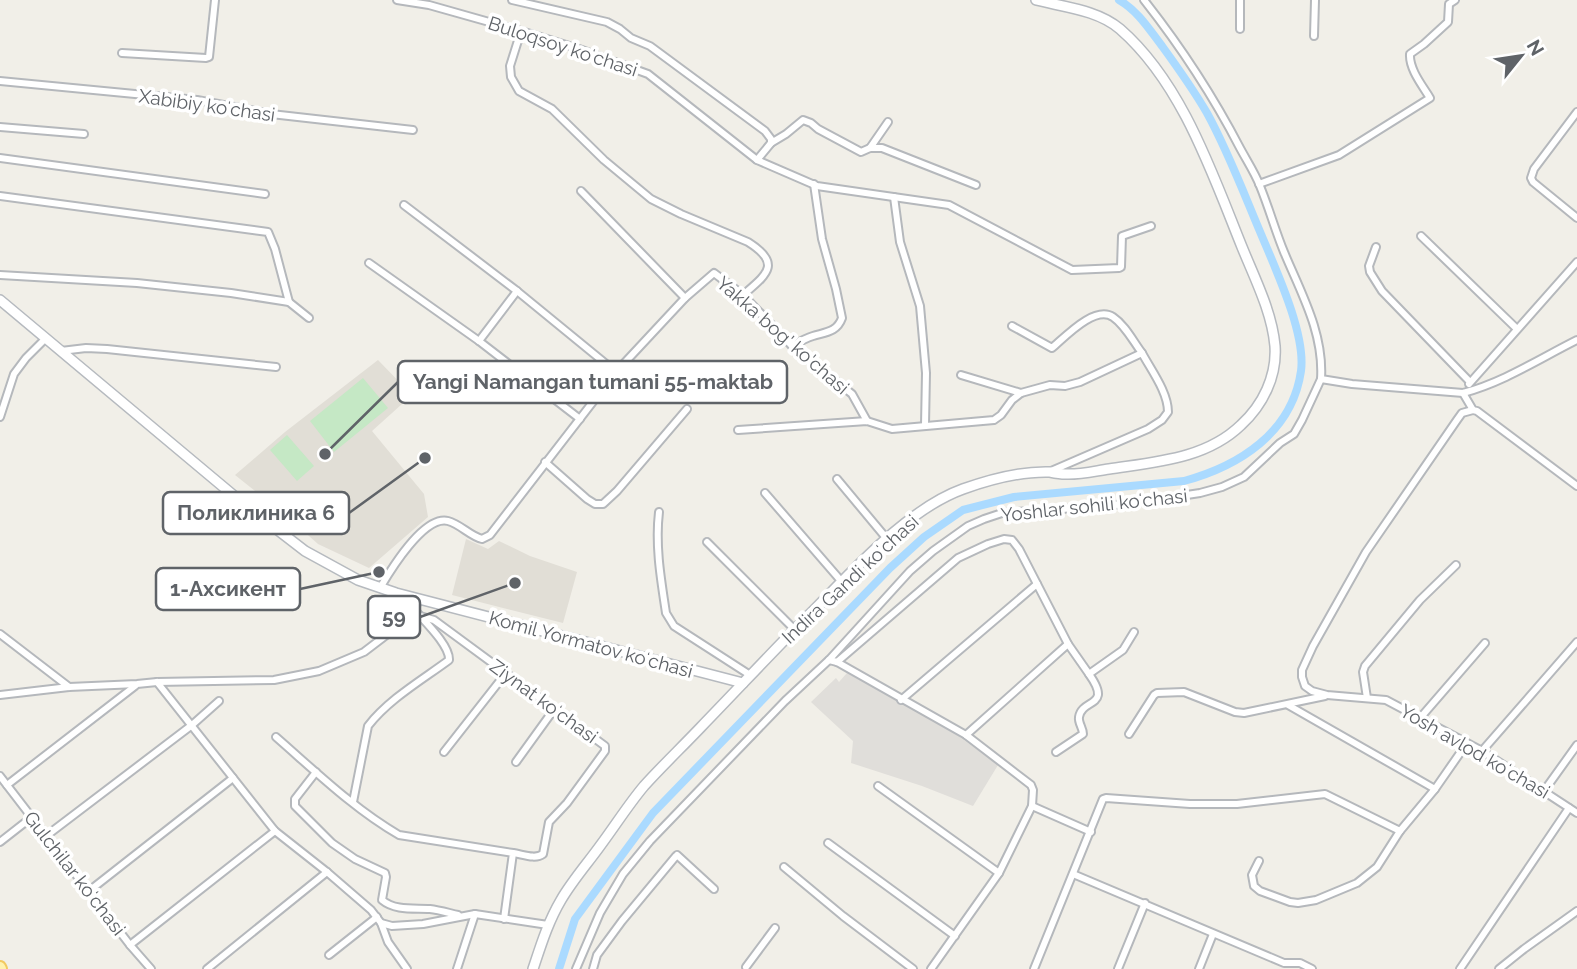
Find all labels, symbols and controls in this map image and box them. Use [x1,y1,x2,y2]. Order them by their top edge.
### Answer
street label: Buloqsoy koʻchasi [485,11,641,81]
north arrow [1486,21,1556,91]
text: N [1523,36,1549,59]
street label: Xabibiy koʻchasi [137,85,277,125]
street label: Yakka bog' ko'chasi [712,272,854,398]
callout: Yangi Namangan tumani 55-maktab [398,361,787,403]
text: Yangi Namangan tumani 55-maktab [413,369,773,394]
street label: Yoshlar sohili koʻchasi [1000,484,1188,526]
callout: Поликлиника 6 [163,492,349,534]
text: Поликлиника 6 [177,500,335,525]
street label: Indira Gandi koʻchasi [777,510,923,648]
callout: 1-Ахсикент [156,568,300,610]
text: 1-Ахсикент [170,576,287,601]
callout: 59 [368,596,420,638]
text: 59 [382,604,406,629]
street label: Komil Yormatov koʻchasi [487,606,695,682]
street label: Ziynat koʻchasi [486,655,602,747]
street label: Yosh avlod koʻchasi [1396,699,1554,803]
street label: Gulchilar koʻchasi [20,807,130,939]

